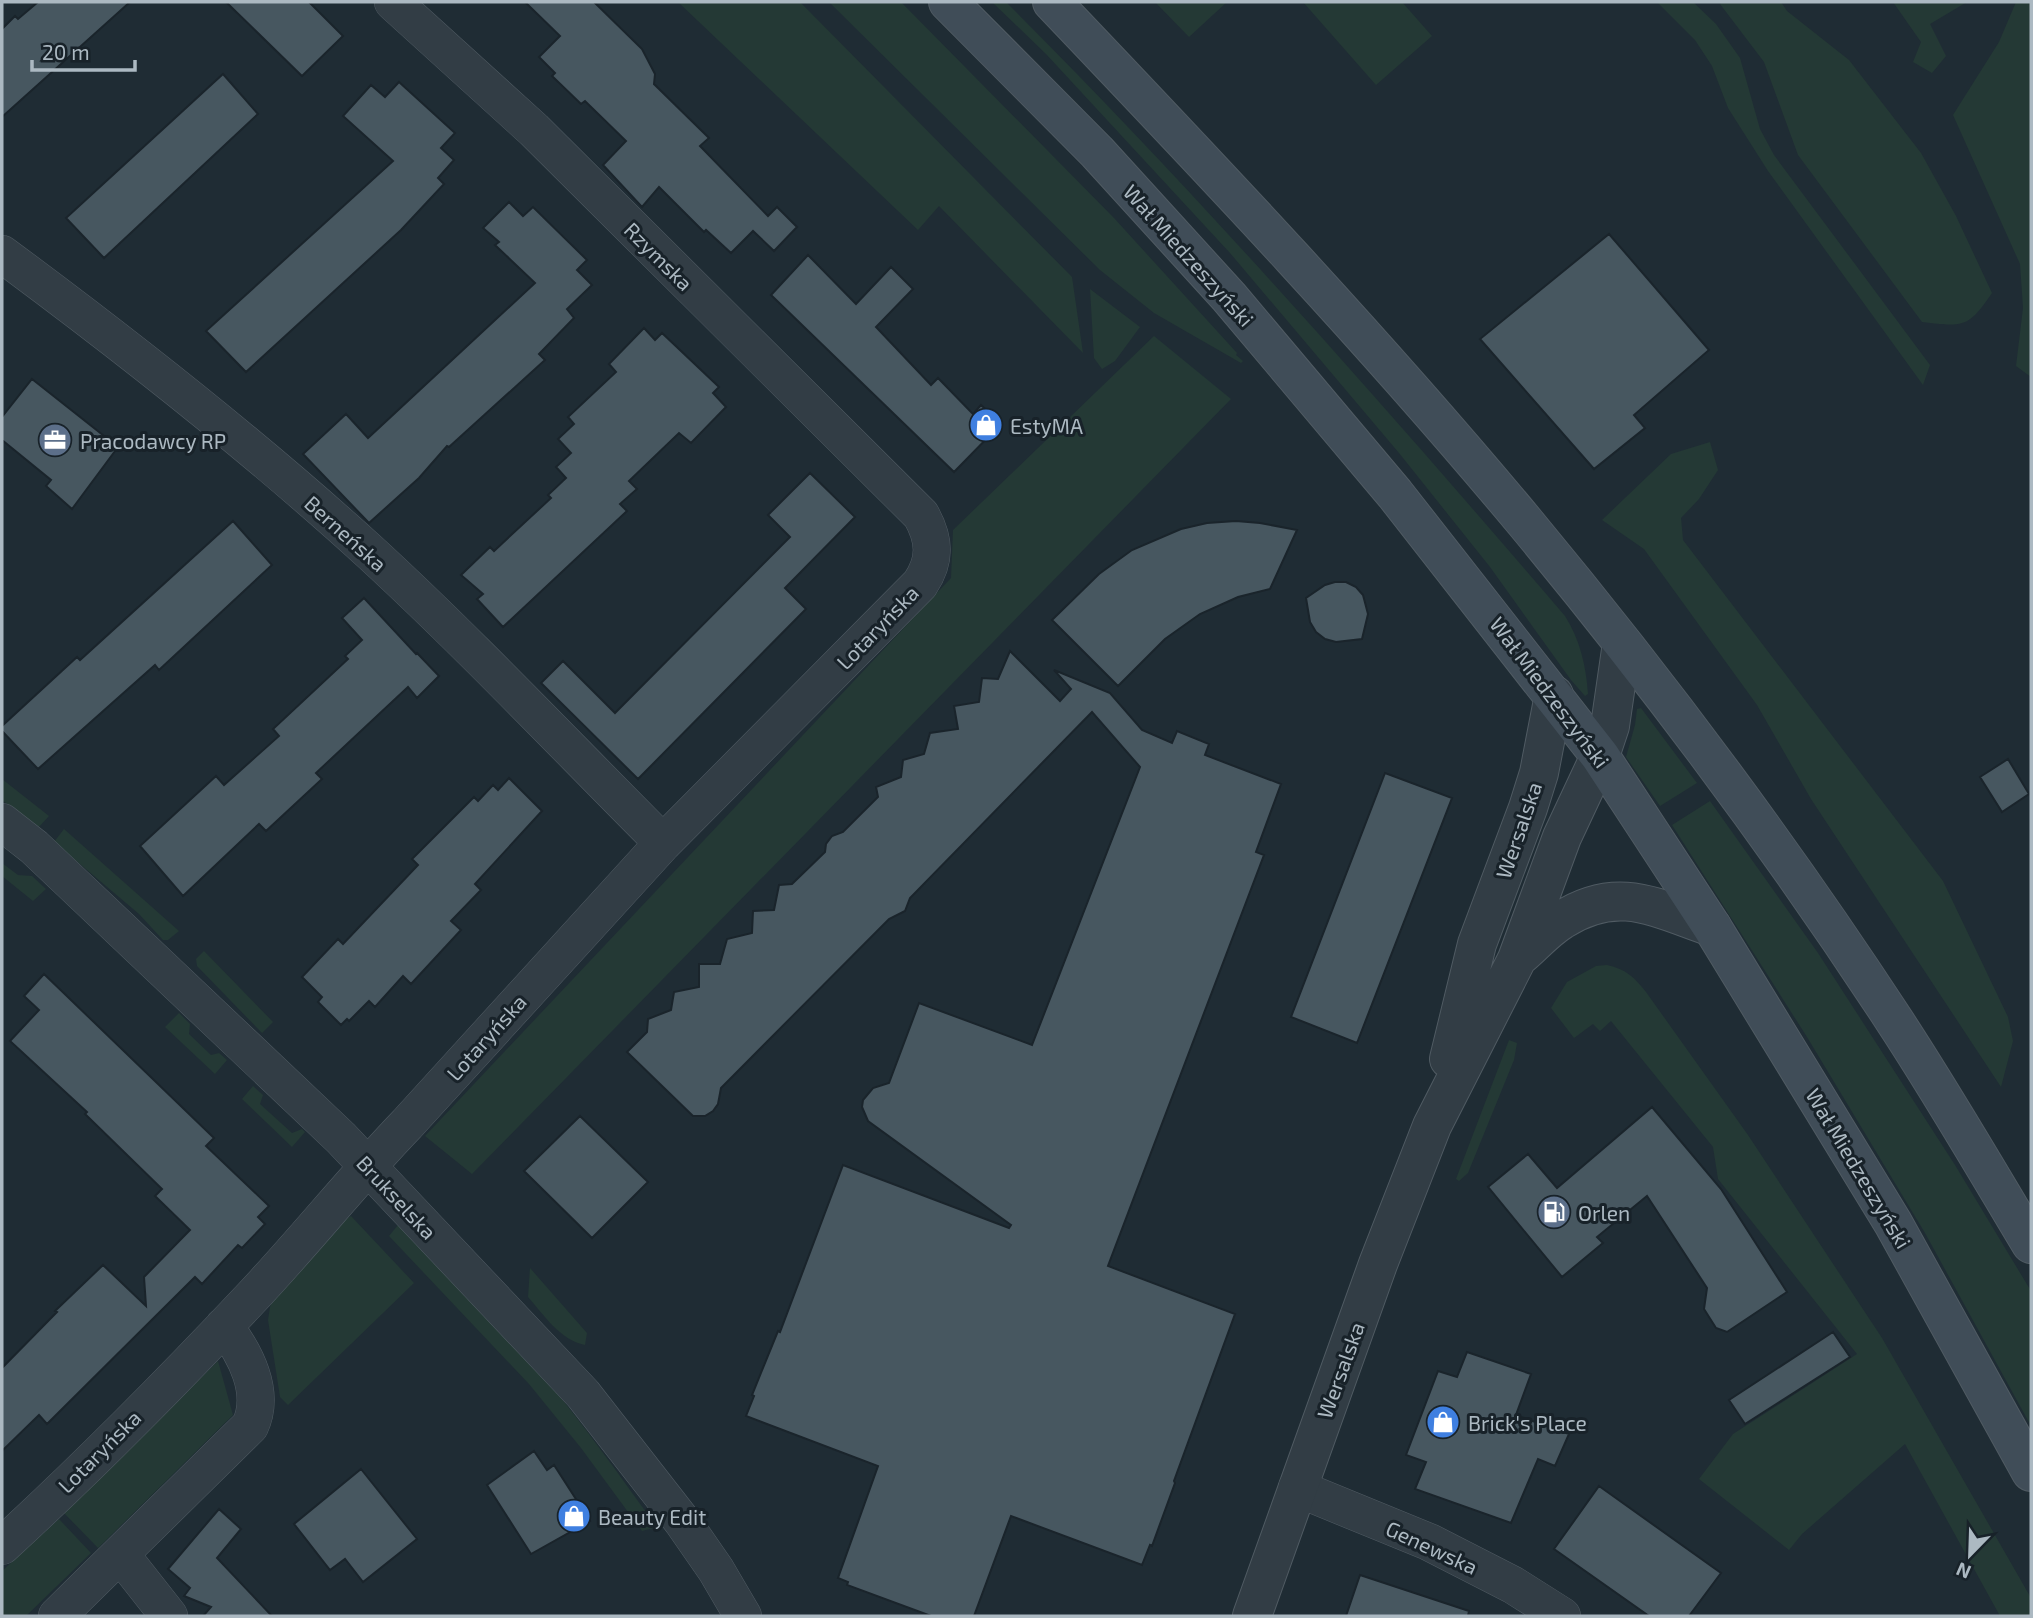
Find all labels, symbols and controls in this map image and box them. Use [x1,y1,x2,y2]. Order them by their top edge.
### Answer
scale bar [32,28,135,72]
text: 20 m [42,39,90,64]
street label: Wał Miedzeszyński [1119,179,1259,331]
street label: Rzymska [620,217,698,295]
shop icon: EstyMA [967,406,1005,444]
place label: EstyMA [1010,413,1083,438]
office icon: Pracodawcy RP [36,421,74,459]
place label: Pracodawcy RP [80,428,226,453]
street label: Berneńska [300,490,392,576]
street label: Lotaryńska [831,580,923,674]
street label: Wał Miedzeszyński [1485,612,1615,772]
street label: Wersalska [1490,778,1546,882]
street label: Lotaryńska [441,989,531,1085]
street label: Wał Miedzeszyński [1801,1083,1917,1253]
street label: Brukselska [352,1150,442,1244]
fuel station icon: Orlen [1535,1193,1573,1231]
place label: Orlen [1578,1200,1630,1225]
street label: Wersalska [1311,1318,1369,1422]
shop icon: Brick's Place [1424,1403,1462,1441]
street label: Lotaryńska [52,1404,146,1498]
place label: Brick's Place [1468,1410,1587,1435]
shop icon: Beauty Edit [555,1497,593,1535]
place label: Beauty Edit [598,1504,706,1529]
street label: Genewska [1382,1515,1482,1579]
north arrow [1935,1520,2005,1590]
text: N [1952,1558,1974,1584]

